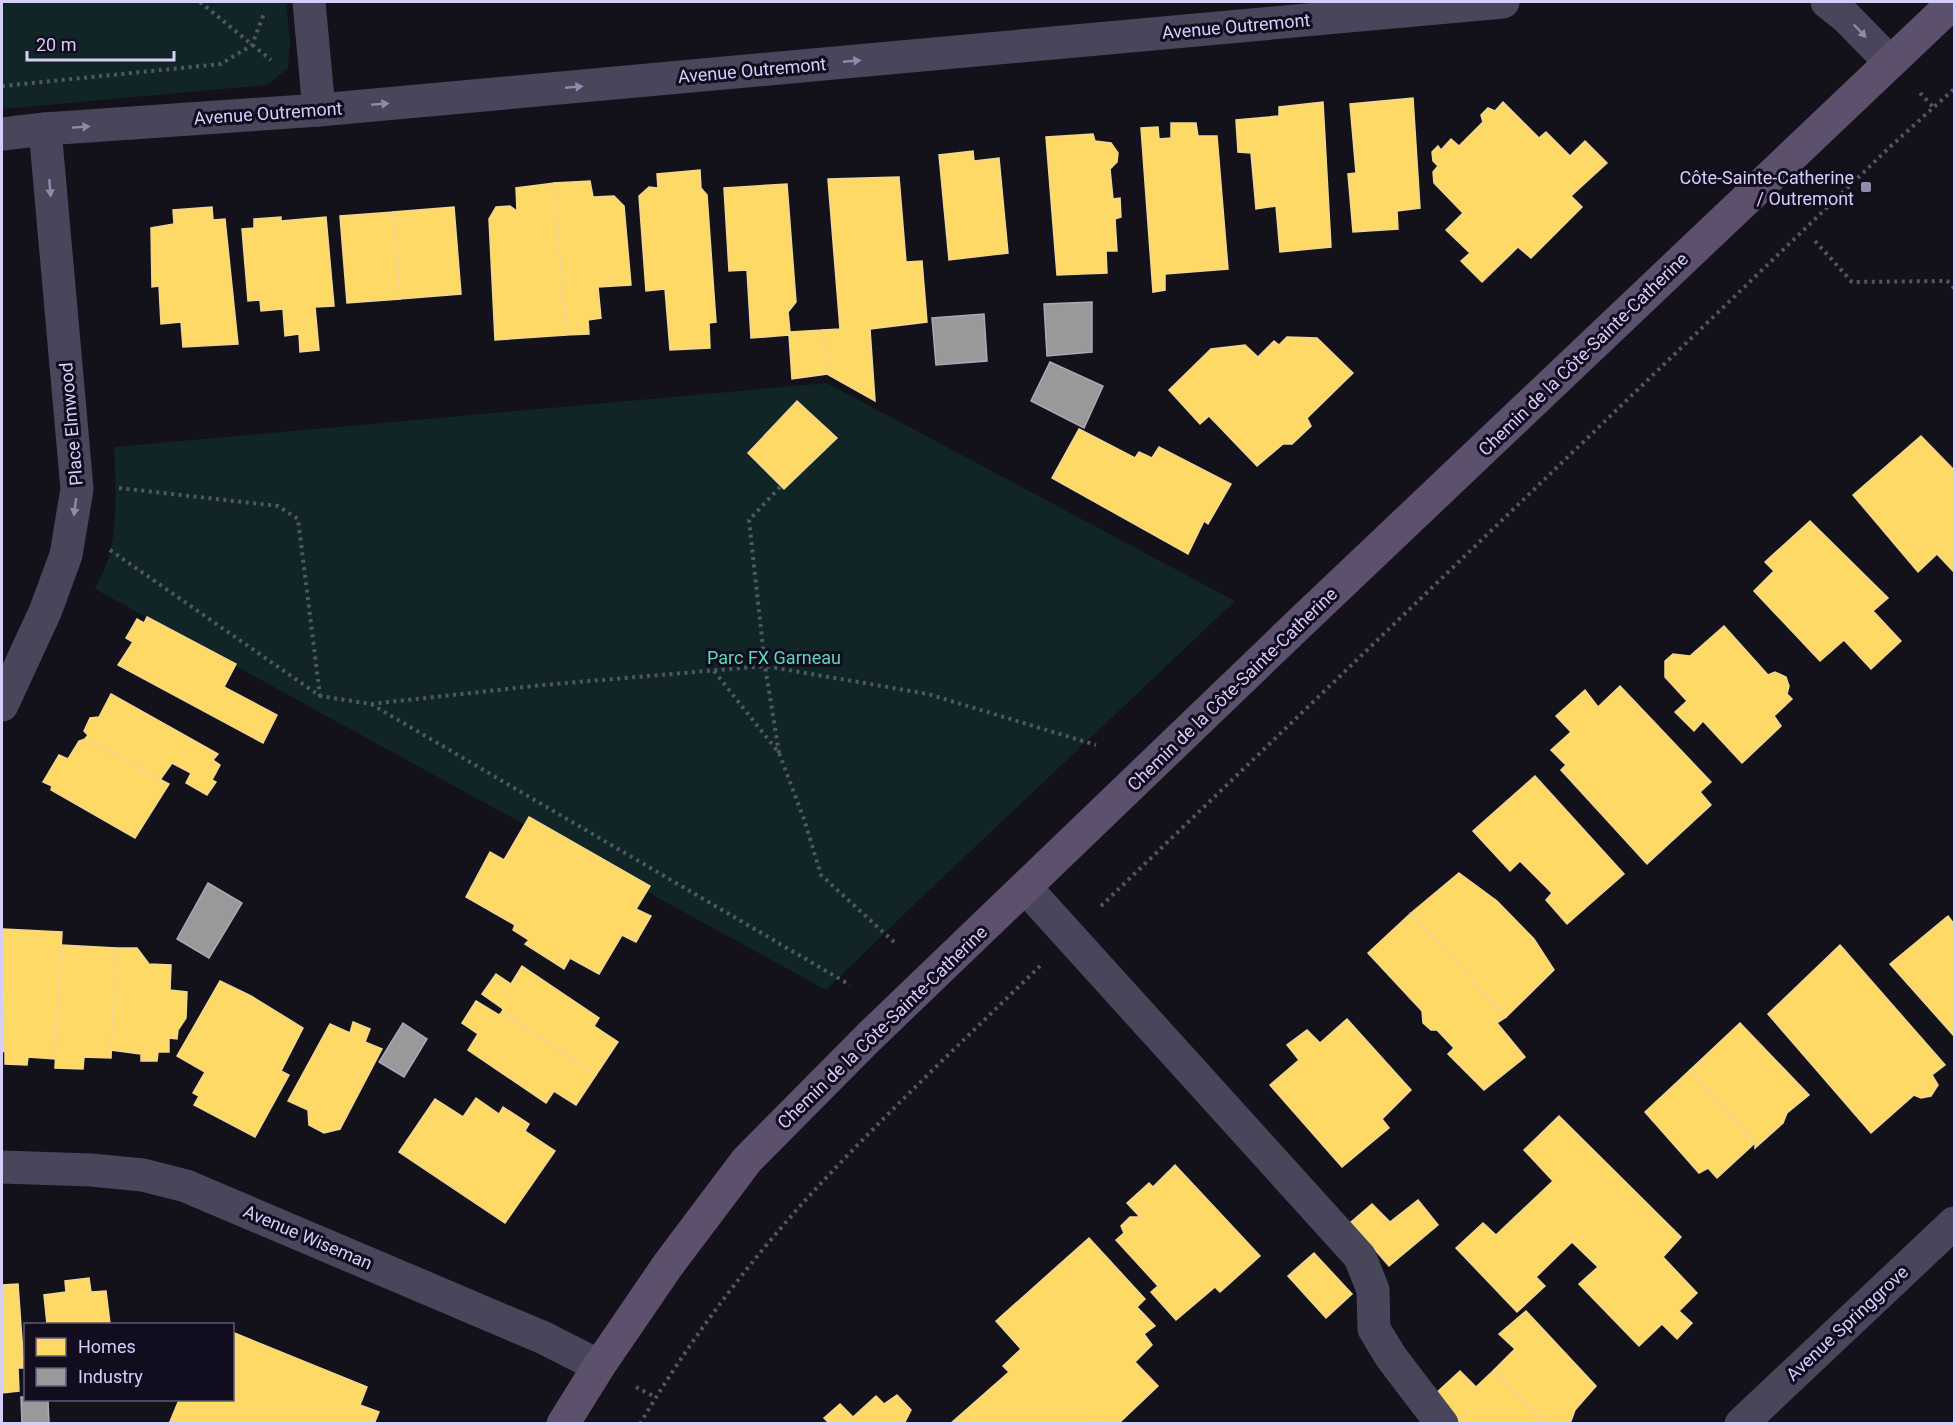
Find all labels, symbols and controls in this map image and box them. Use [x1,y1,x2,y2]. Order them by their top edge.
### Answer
street label: Avenue Outremont [1161,9,1311,43]
one-way arrow [1852,23,1866,37]
scale bar [27,24,174,62]
text: 20 m [36,34,76,55]
street label: Avenue Outremont [677,53,827,87]
one-way arrow [842,56,861,66]
one-way arrow [565,82,584,92]
street label: Avenue Outremont [193,97,343,129]
one-way arrow [370,99,389,109]
one-way arrow [71,122,90,131]
place label: Côte-Sainte-Catherine / Outremont [1680,167,1854,209]
one-way arrow [45,178,55,197]
marker: Côte-Sainte-Catherine / Outremont [1859,180,1873,194]
street label: Chemin de la Côte-Sainte-Catherine [1474,248,1692,460]
street label: Place Elmwood [55,362,87,486]
one-way arrow [70,498,79,517]
street label: Chemin de la Côte-Sainte-Catherine [1123,583,1341,795]
park label: Parc FX Garneau [707,647,841,668]
street label: Chemin de la Côte-Sainte-Catherine [773,921,991,1133]
street label: Avenue Wiseman [240,1200,376,1274]
street label: Avenue Springgrove [1782,1261,1912,1385]
legend [24,1323,234,1401]
text: Homes [78,1336,136,1357]
text: Industry [78,1366,143,1387]

